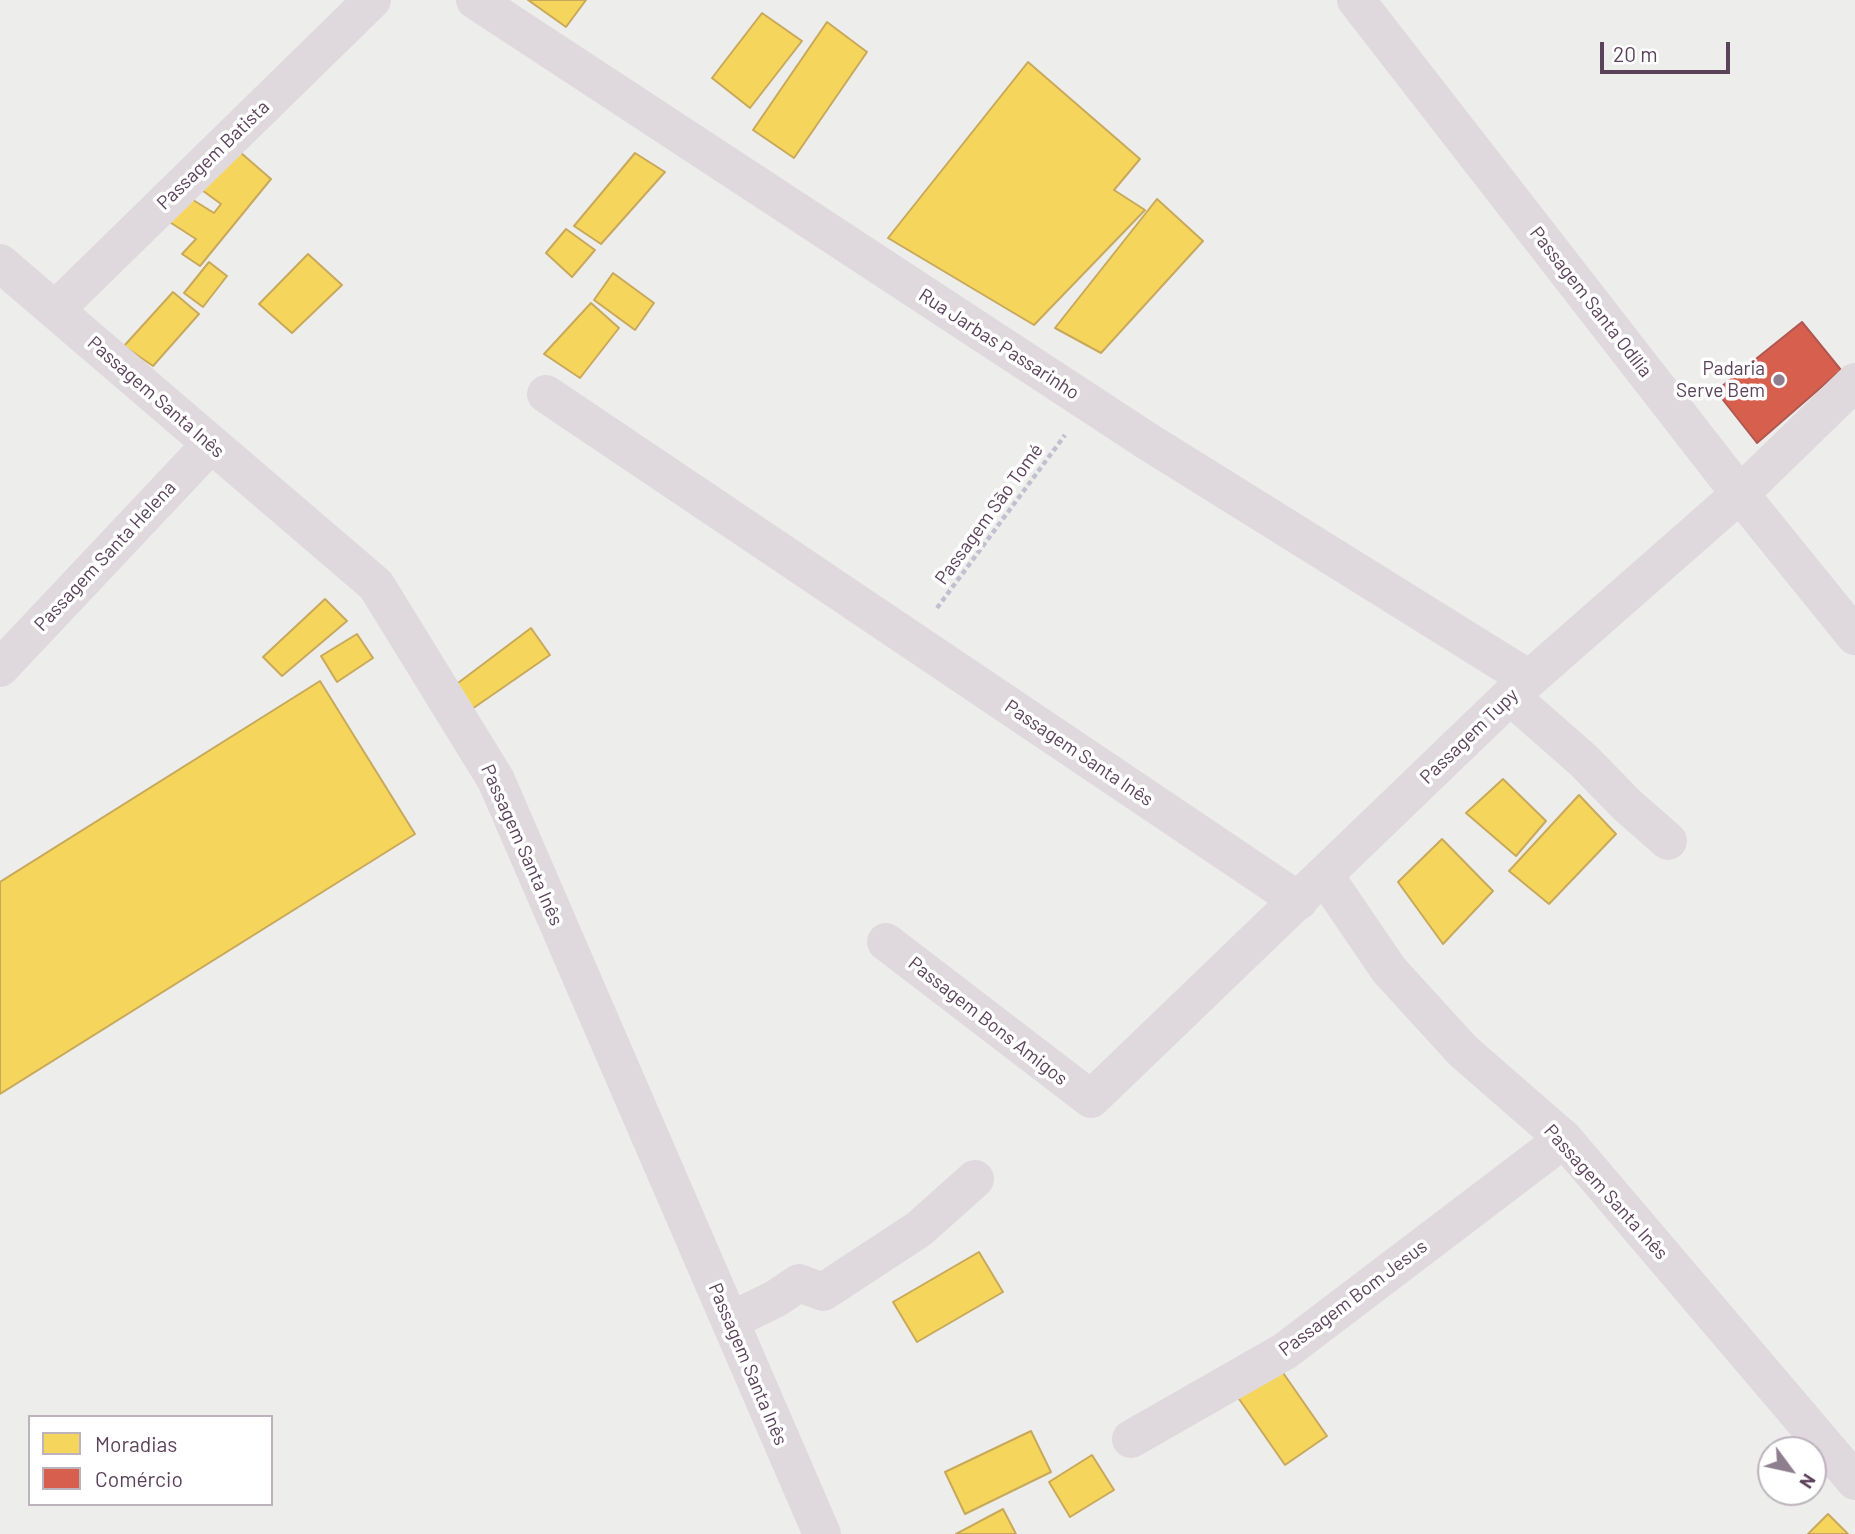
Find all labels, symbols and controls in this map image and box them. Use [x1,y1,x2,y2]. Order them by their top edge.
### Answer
scale bar [1603,28,1732,72]
text: 20 m [1613,41,1658,66]
street label: Passagem Batista [152,96,274,214]
street label: Passagem Santa Odília [1525,222,1657,382]
street label: Rua Jarbas Passarinho [914,284,1084,404]
street label: Passagem Santa Inês [83,331,229,463]
place label: Padaria Serve Bem [1676,358,1765,402]
marker: Padaria Serve Bem [1771,372,1787,388]
street label: Passagem São Tomé [930,439,1048,589]
street label: Passagem Santa Helena [30,476,180,636]
street label: Passagem Tupy [1415,683,1523,789]
street label: Passagem Santa Inês [1001,695,1157,811]
street label: Passagem Santa Inês [476,761,568,929]
street label: Passagem Bons Amigos [904,952,1072,1090]
street label: Passagem Santa Inês [1539,1120,1673,1264]
street label: Passagem Bom Jesus [1274,1235,1432,1361]
street label: Passagem Santa Inês [704,1279,792,1449]
legend [28,1415,273,1506]
text: Moradias [95,1431,177,1456]
north arrow [1757,1436,1827,1506]
text: Comércio [95,1466,183,1491]
text: N [1795,1470,1821,1493]

